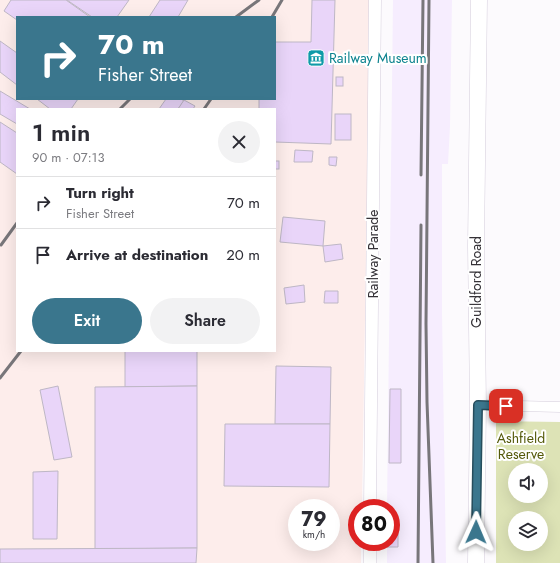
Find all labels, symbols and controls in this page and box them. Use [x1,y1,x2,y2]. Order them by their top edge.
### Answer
text: 70 m [98,24,165,65]
icon: right [32,32,84,84]
museum icon: Railway Museum [306,48,326,68]
place label: Railway Museum [329,48,427,68]
text: Fisher Street [98,62,192,88]
text: 1 min [32,115,90,150]
button: close [218,121,260,163]
text: 90 m · 07:13 [32,148,105,167]
text: Turn right [66,182,134,204]
icon: right [32,192,54,214]
text: 70 m [227,192,260,214]
text: Fisher Street [66,204,134,223]
street label: Railway Parade [363,210,383,298]
street label: Guildford Road [466,236,486,328]
icon: arrive [32,244,54,266]
text: Arrive at destination [66,244,208,266]
text: 20 m [226,244,260,266]
button: Exit [32,298,142,344]
button: Share [150,298,260,344]
pin [489,389,523,423]
icon: arrive [495,395,517,417]
park label: Ashfield Reserve [497,428,545,464]
map controls [508,463,548,551]
button: sound [508,463,548,503]
speed limit sign: 80 [348,499,400,551]
text: 79 [301,505,327,534]
position arrow [455,511,497,553]
button: layers [508,511,548,551]
text: km/h [303,527,325,542]

